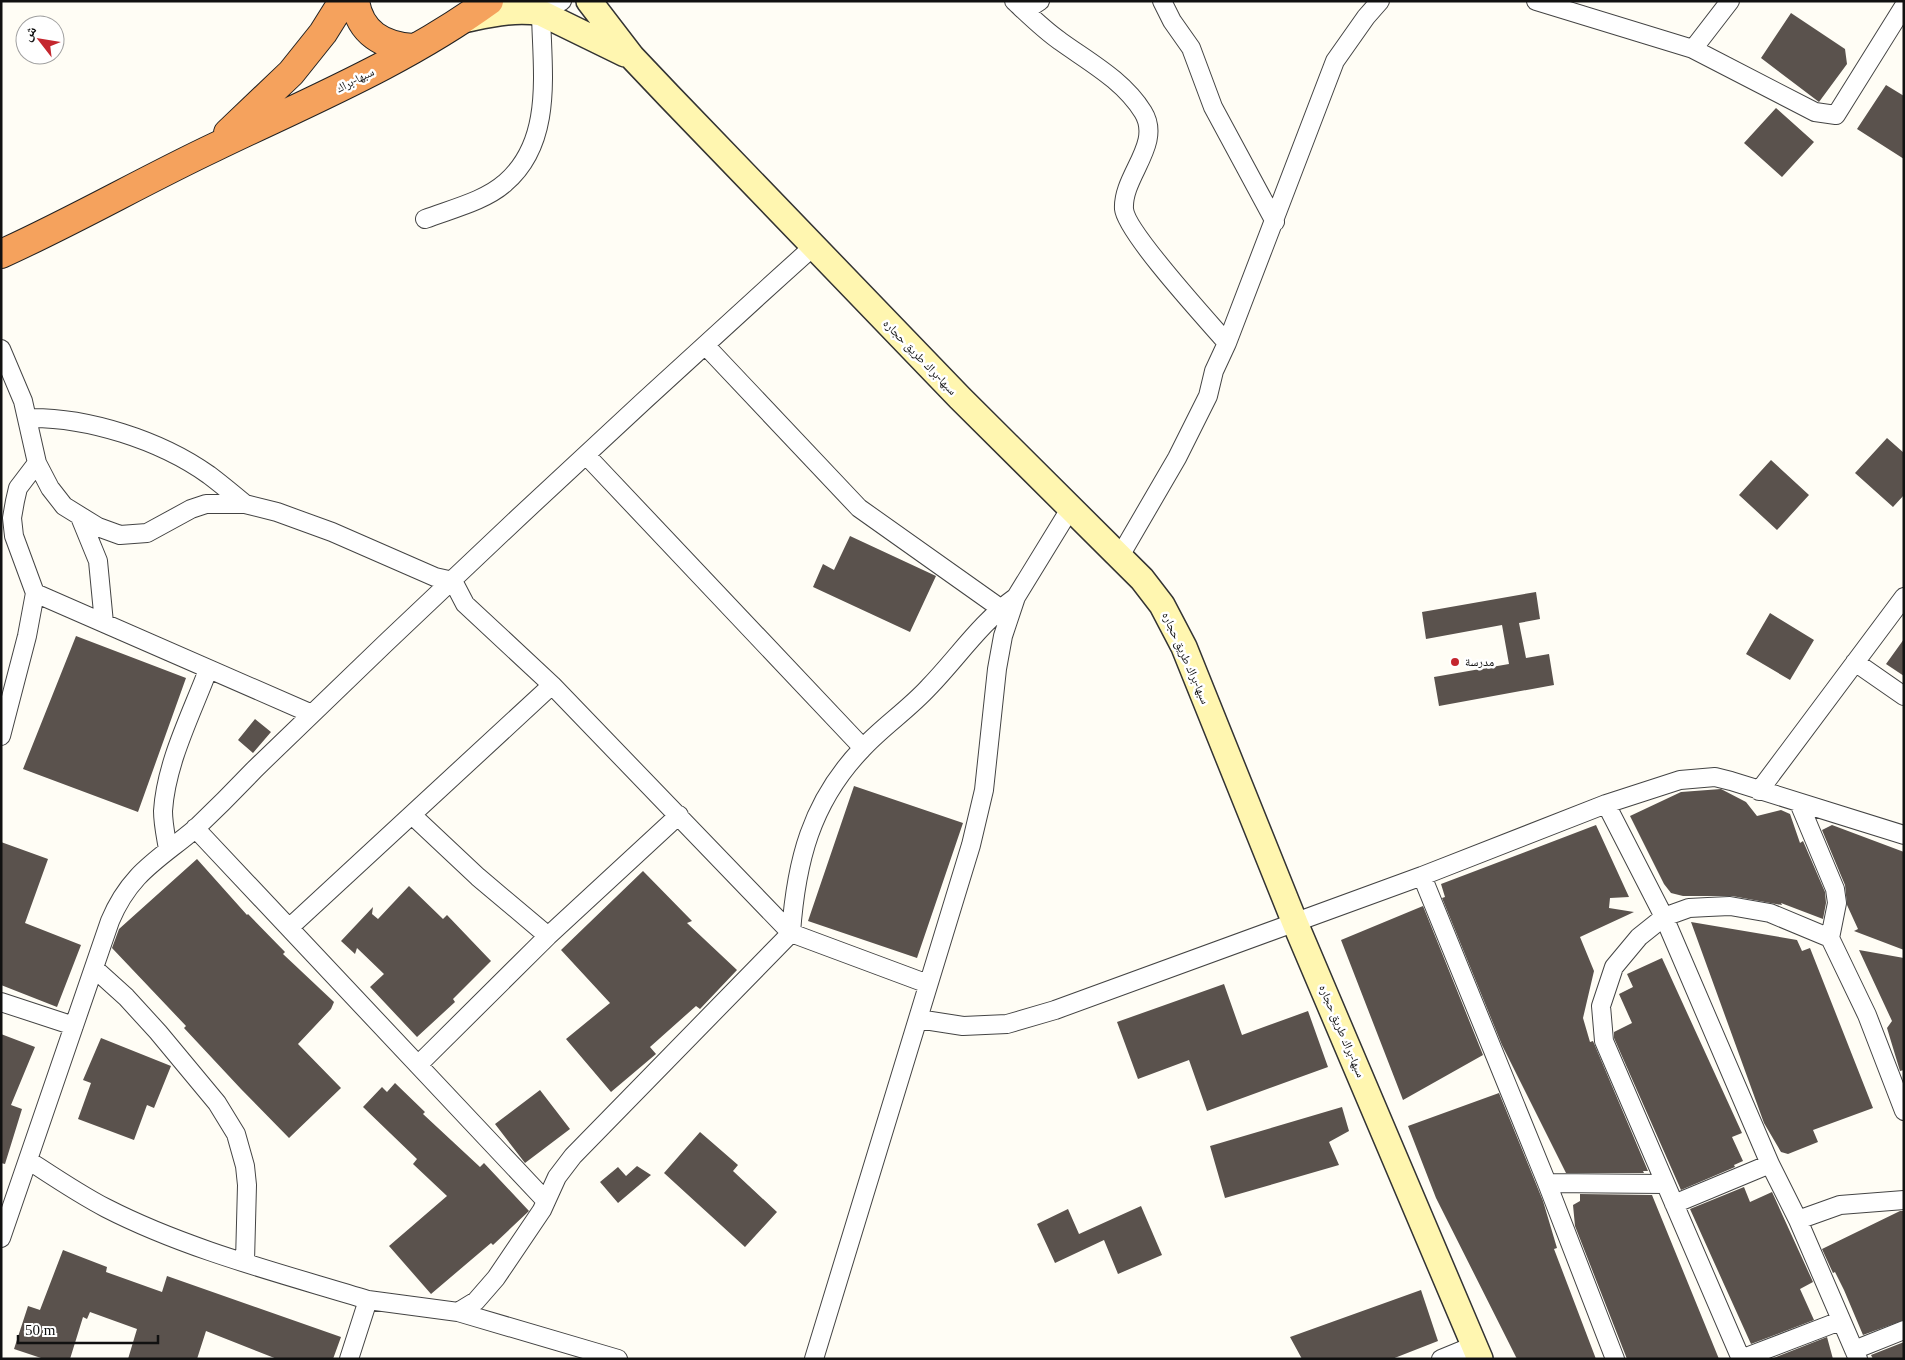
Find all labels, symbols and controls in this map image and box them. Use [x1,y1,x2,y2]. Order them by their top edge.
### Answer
north arrow [15,15,65,65]
text: ش [19,23,40,44]
street label: سبها-براك [334,64,377,96]
street label: سبها-براك طريق حجاره [880,316,960,398]
street label: سبها-براك طريق حجاره [1159,610,1213,707]
place label: مدرسة [1465,655,1494,669]
marker: مدرسة [1449,656,1461,668]
street label: سبها-براك طريق حجاره [1316,982,1368,1080]
scale bar [18,1312,158,1344]
text: 50 m [25,1322,56,1338]

